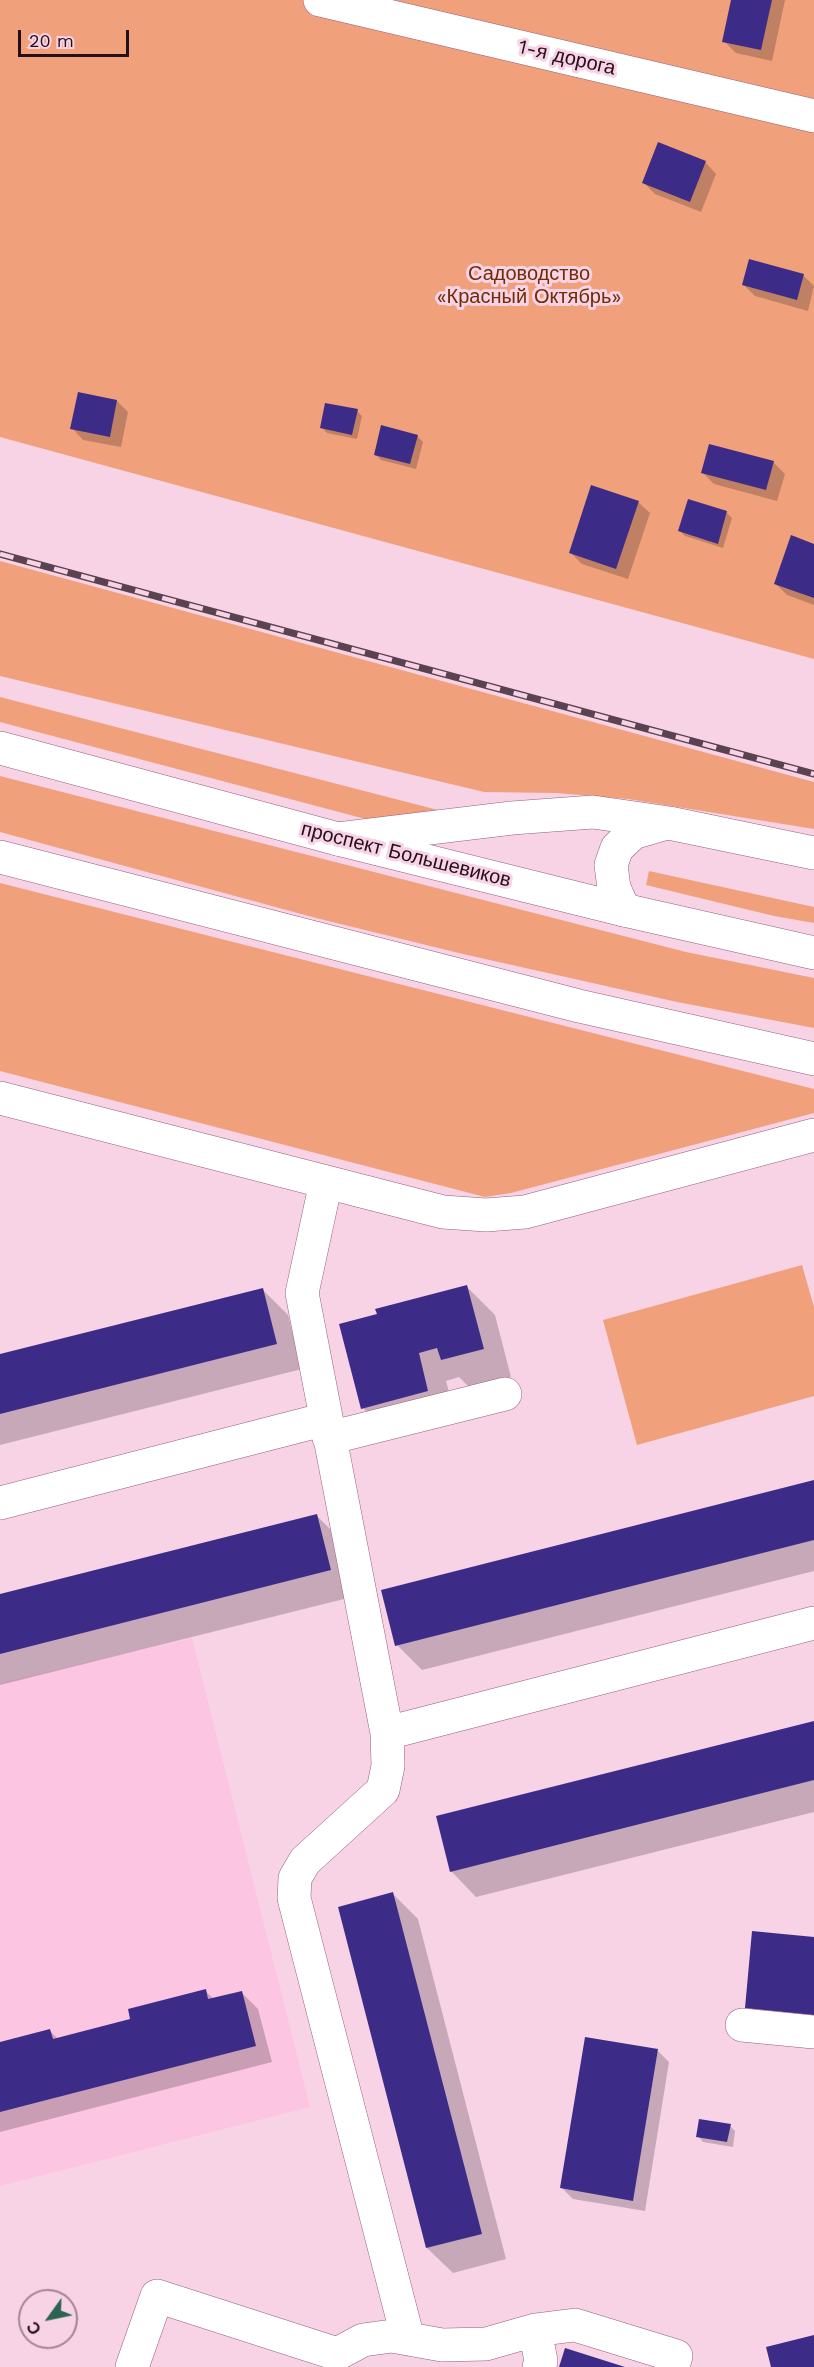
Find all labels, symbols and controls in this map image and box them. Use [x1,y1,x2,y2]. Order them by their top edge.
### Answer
scale bar [21,18,132,56]
text: 20 m [29,30,74,51]
street label: 1-я дорога [516,35,618,81]
park label: Садоводство «Красный Октябрь» [437,262,621,309]
street label: проспект Большевиков [299,817,513,893]
north arrow [18,2289,78,2349]
text: С [23,2318,45,2338]

